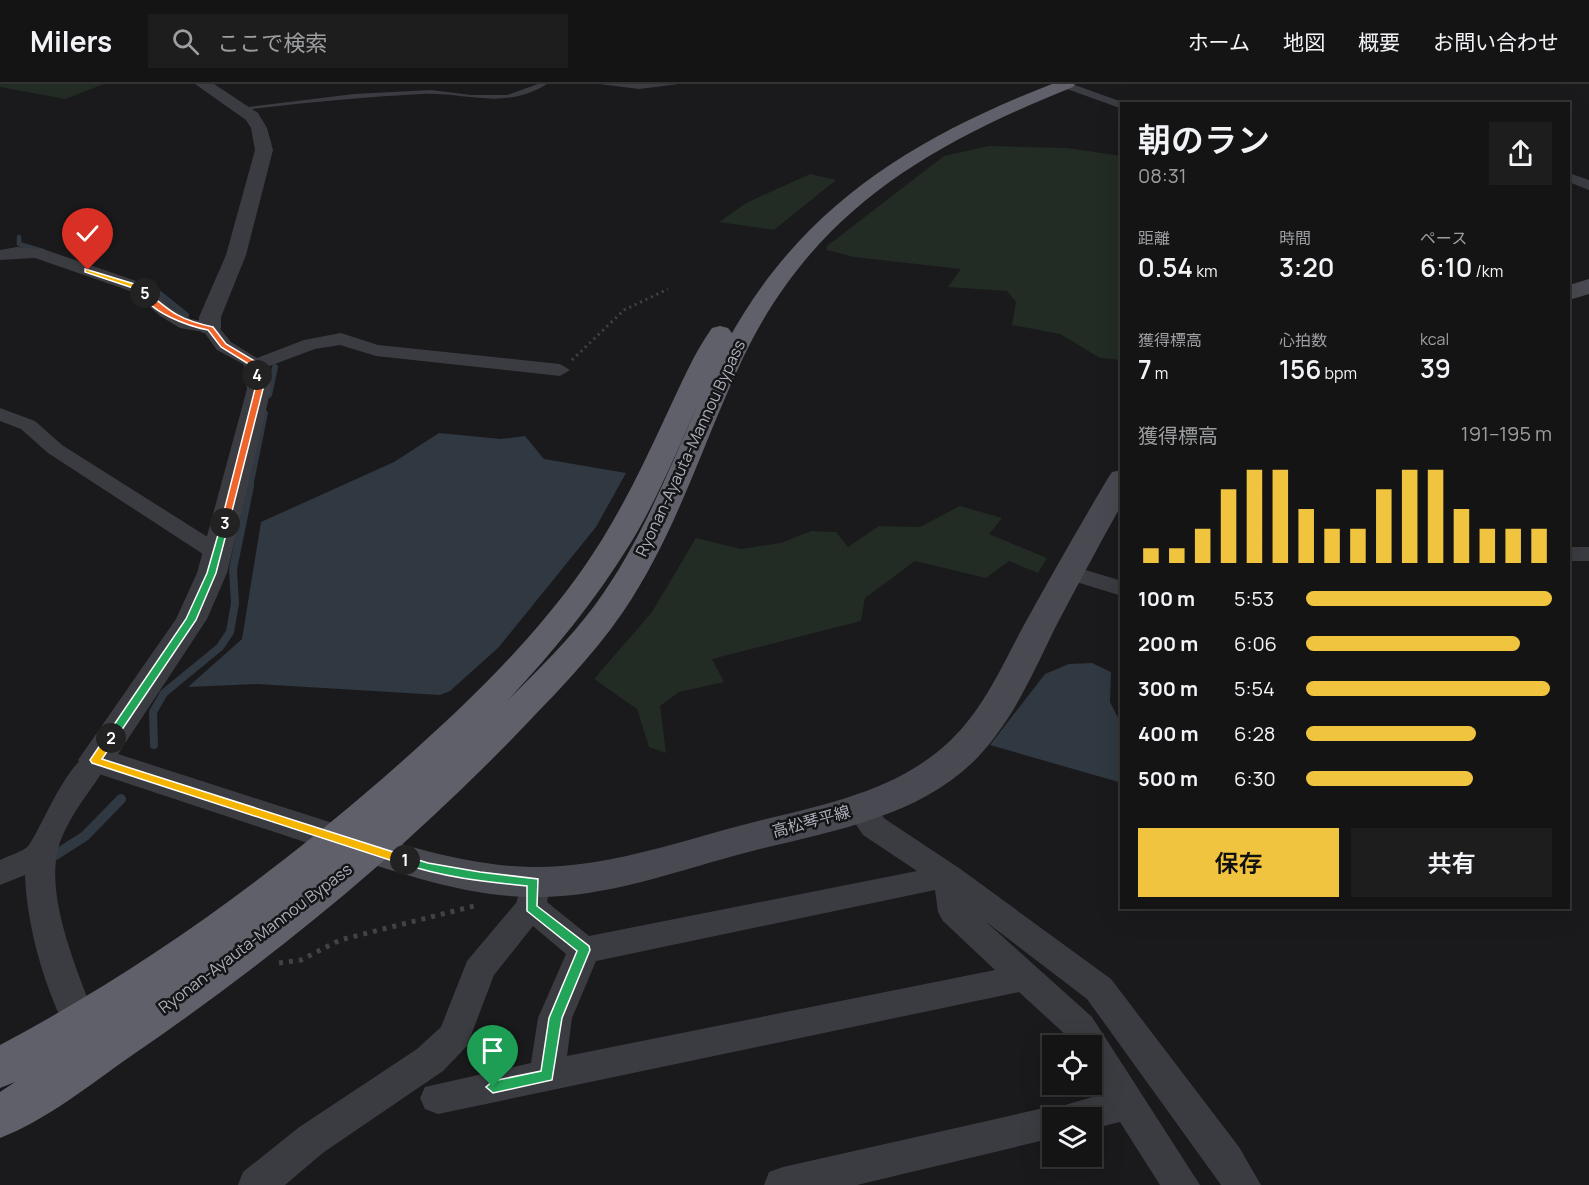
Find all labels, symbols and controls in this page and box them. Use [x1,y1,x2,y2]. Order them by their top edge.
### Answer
search box [148,14,568,68]
text: Milers [30,22,112,60]
icon: search [169,25,202,58]
text: ここで検索 [217,28,327,58]
text: ホーム [1188,28,1250,56]
text: 地図 [1283,28,1325,56]
text: 概要 [1358,28,1400,56]
text: お問い合わせ [1433,28,1559,56]
text: 朝のラン [1138,117,1270,162]
button: share [1489,122,1552,185]
text: 08:31 [1138,162,1187,189]
pin [62,208,113,270]
icon: check [71,217,104,250]
text: 距離 [1138,227,1170,249]
text: 時間 [1279,227,1311,249]
text: ペース [1420,227,1467,249]
text: 0.54 [1138,249,1193,285]
text: 3:20 [1279,249,1334,285]
text: 6:10 [1420,249,1472,285]
text: km [1193,260,1218,282]
text: /km [1472,260,1503,282]
pin: 5 [130,278,160,308]
text: 5 [140,282,150,304]
text: kcal [1420,328,1449,350]
text: 獲得標高 [1138,329,1202,351]
text: 心拍数 [1279,329,1327,351]
street label: Ryonan-Ayauta-Mannou Bypass [630,336,750,560]
text: 39 [1420,350,1451,386]
text: 7 [1138,351,1152,387]
text: 156 [1279,351,1321,387]
pin: 4 [242,360,272,390]
text: m [1152,362,1168,384]
text: bpm [1321,362,1357,384]
text: 4 [252,364,262,386]
text: 191–195 m [1461,420,1552,447]
text: 獲得標高 [1138,422,1218,449]
pin: 3 [210,508,240,538]
text: 3 [220,512,230,534]
text: 100 m [1138,585,1195,612]
text: 5:53 [1234,585,1274,612]
text: 200 m [1138,630,1198,657]
text: 6:06 [1234,630,1277,657]
text: 300 m [1138,675,1198,702]
text: 5:54 [1234,675,1275,702]
text: 400 m [1138,720,1198,747]
text: 6:28 [1234,720,1275,747]
pin: 2 [96,723,126,753]
text: 2 [106,727,116,749]
text: 500 m [1138,765,1198,792]
text: 6:30 [1234,765,1276,792]
street label: 高松琴平線 [770,800,852,842]
button: 保存 [1138,828,1339,897]
button: 共有 [1351,828,1552,897]
pin: 1 [390,845,420,875]
text: 1 [401,849,409,871]
street label: Ryonan-Ayauta-Mannou Bypass [154,858,356,1018]
pin [467,1025,518,1087]
icon: arrive [476,1034,509,1067]
map controls [1042,1035,1102,1167]
button: locate [1042,1035,1102,1095]
button: layers [1042,1107,1102,1167]

